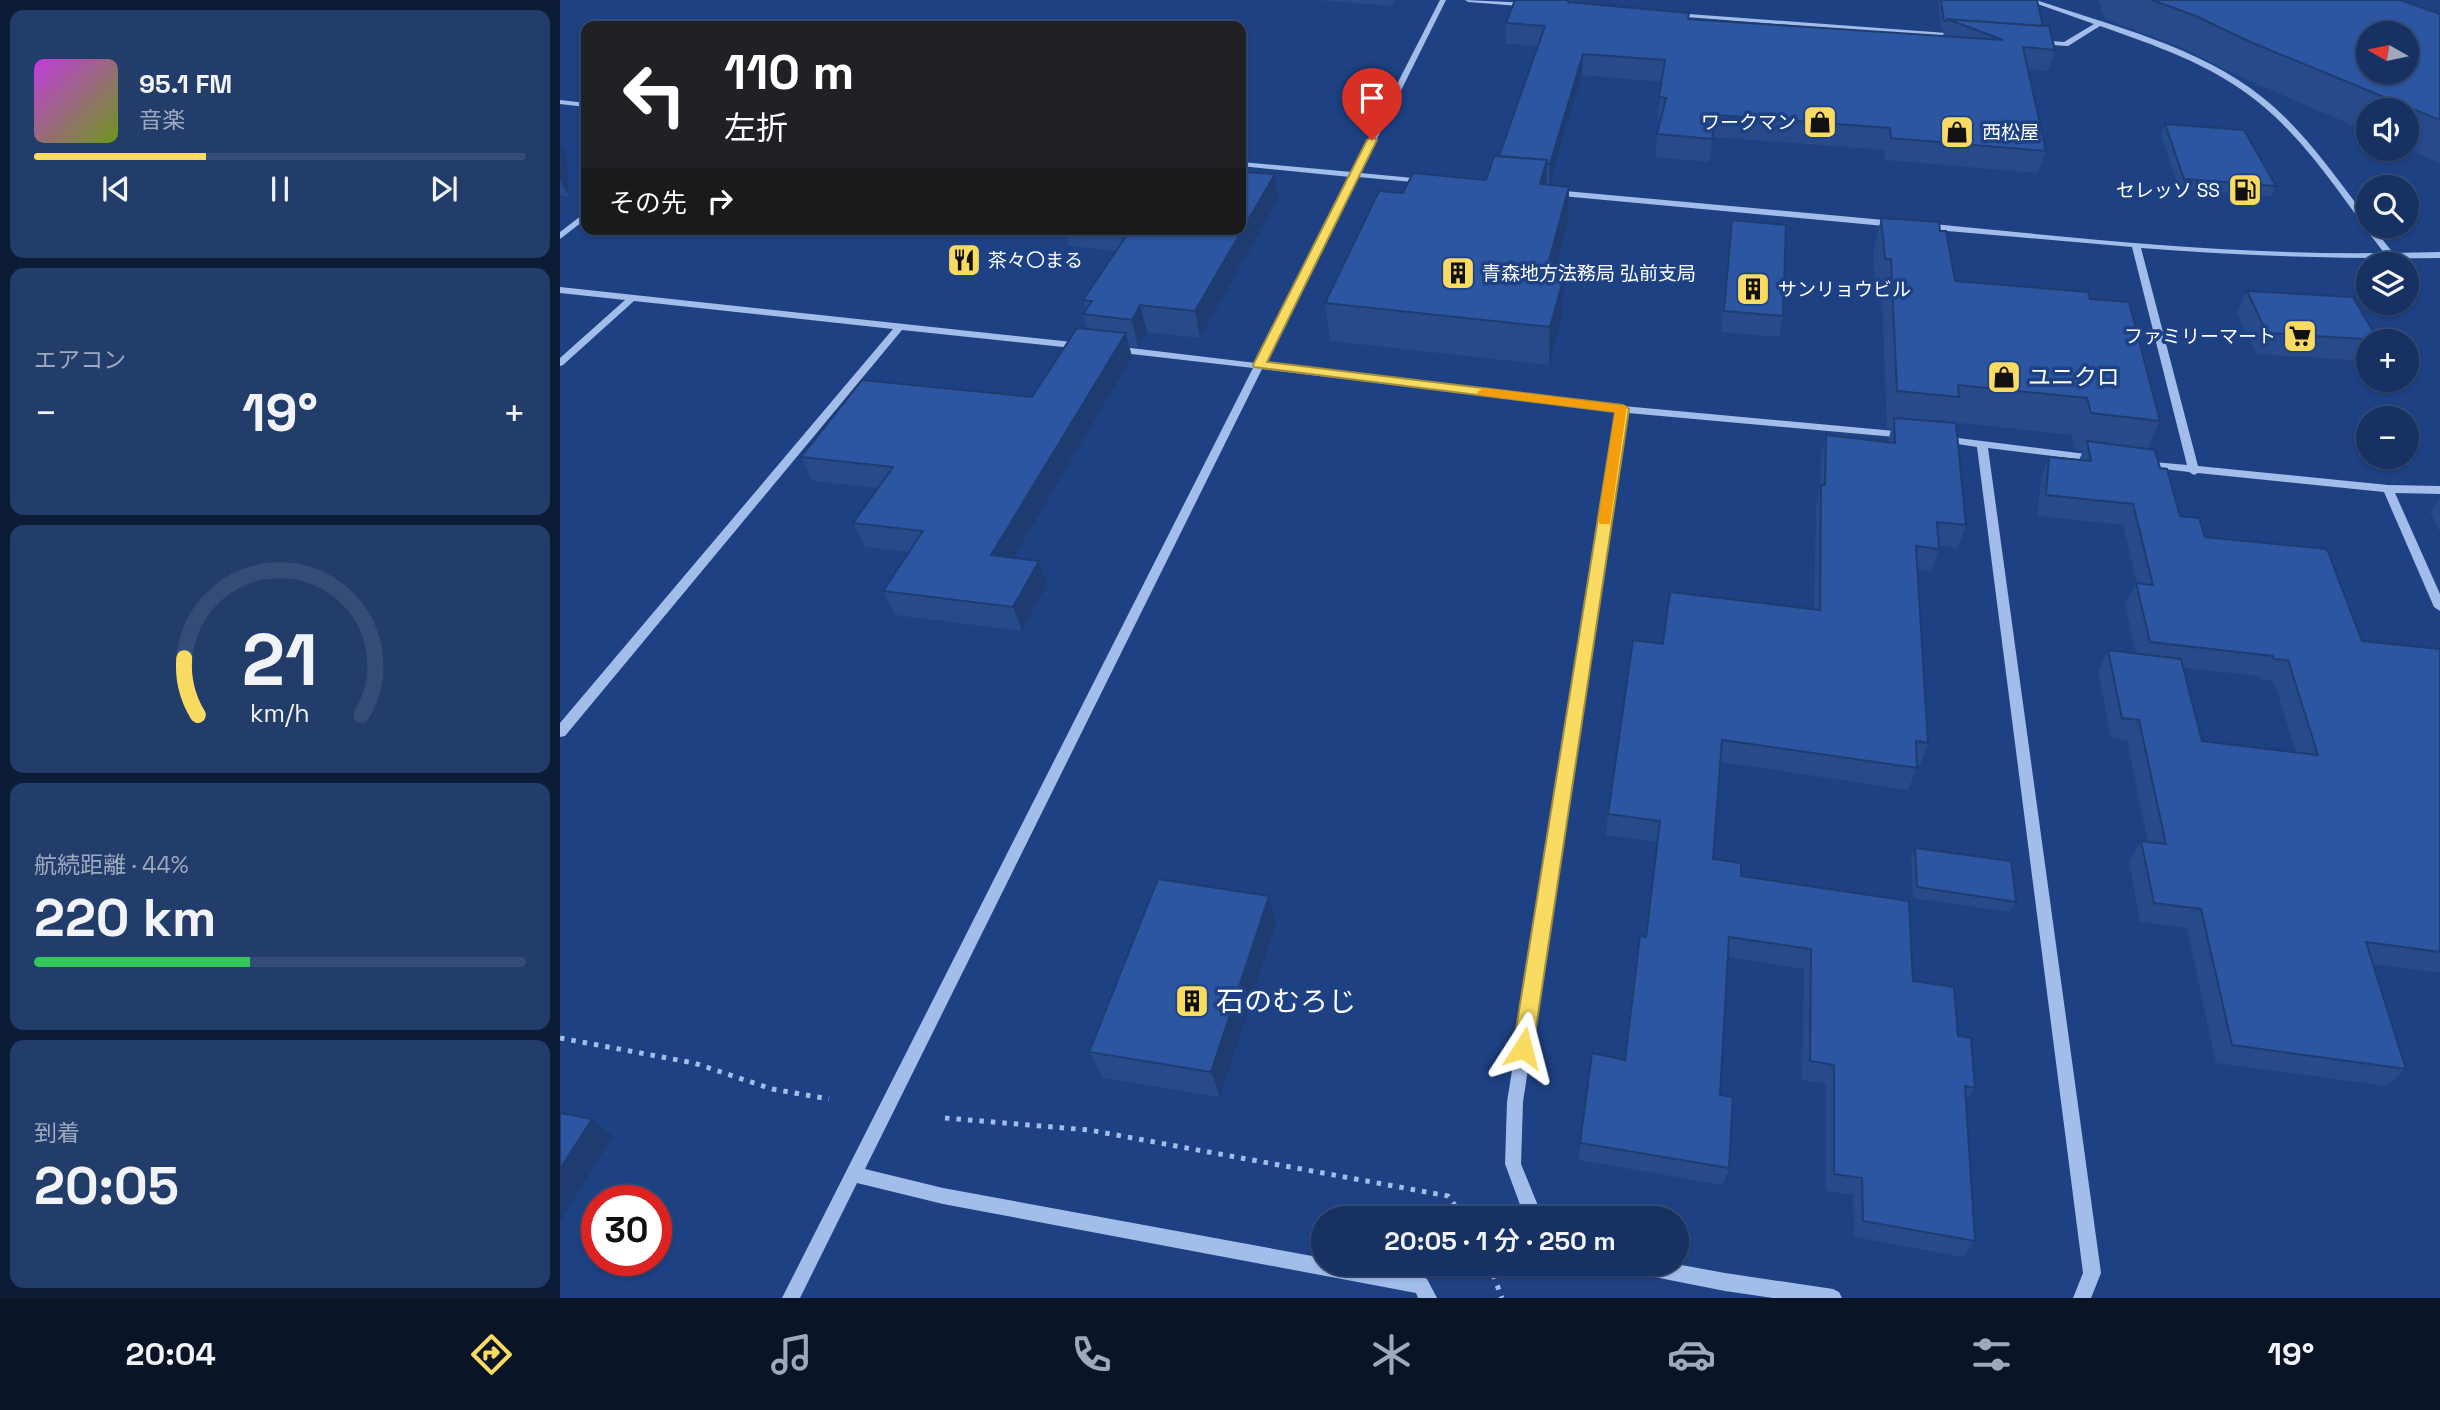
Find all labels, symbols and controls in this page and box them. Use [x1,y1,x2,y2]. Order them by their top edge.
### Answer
north arrow [2356,21,2418,84]
map controls [2356,21,2419,469]
text: 110 m [724,41,854,103]
icon: left [609,49,700,140]
text: 95.1 FM [139,67,232,101]
pin [1342,68,1402,140]
icon: arrive [1353,79,1391,117]
button: sound [2356,98,2419,161]
shop icon: ワークマン [1801,103,1839,141]
text: 音楽 [139,105,185,135]
text: 左折 [724,108,788,148]
place label: ワークマン [1701,110,1796,135]
shop icon: 西松屋 [1938,113,1976,151]
place label: 西松屋 [1982,120,2039,145]
icon: previous [97,170,135,208]
icon: pause [261,170,299,208]
icon: next [425,170,463,208]
fuel station icon: セレッソ SS [2226,171,2264,209]
button: search [2356,175,2419,238]
place label: セレッソ SS [2116,178,2220,203]
icon: right [701,182,739,220]
text: その先 [609,186,687,220]
restaurant icon: 茶々〇まる [945,241,983,279]
place label: 茶々〇まる [988,248,1083,273]
button: layers [2356,252,2419,315]
building icon: 青森地方法務局 弘前支局 [1439,254,1477,292]
place label: 青森地方法務局 弘前支局 [1482,261,1696,286]
building icon: サンリョウビル [1734,270,1772,308]
place label: サンリョウビル [1778,277,1911,302]
supermarket icon: ファミリーマート [2281,317,2319,355]
place label: ファミリーマート [2124,324,2276,349]
button: + [2356,329,2419,392]
text: エアコン [34,345,126,375]
shop icon: ユニクロ [1985,358,2023,396]
place label: ユニクロ [2028,362,2120,392]
text: 19° [242,380,318,446]
text: − [34,389,58,437]
text: + [502,389,526,437]
button: − [2356,406,2419,469]
text: 21 [242,613,318,706]
text: km/h [250,697,310,729]
text: 航続距離 · 44% [34,850,189,880]
text: 220 km [34,885,216,951]
building icon: 石のむろじ [1173,982,1211,1020]
place label: 石のむろじ [1216,983,1356,1019]
position arrow [1486,1011,1560,1085]
text: 到着 [34,1118,80,1148]
text: 20:05 [34,1153,179,1219]
speed limit sign: 30 [581,1185,672,1276]
text: 20:05 · 1 分 · 250 m [1384,1224,1616,1258]
icon: directions [467,1330,516,1379]
icon: music [767,1330,816,1379]
icon: phone [1067,1330,1116,1379]
icon: climate [1367,1330,1416,1379]
icon: car [1667,1330,1716,1379]
icon: filters [1967,1330,2016,1379]
text: 20:04 [126,1334,216,1374]
text: 19° [2268,1334,2314,1374]

